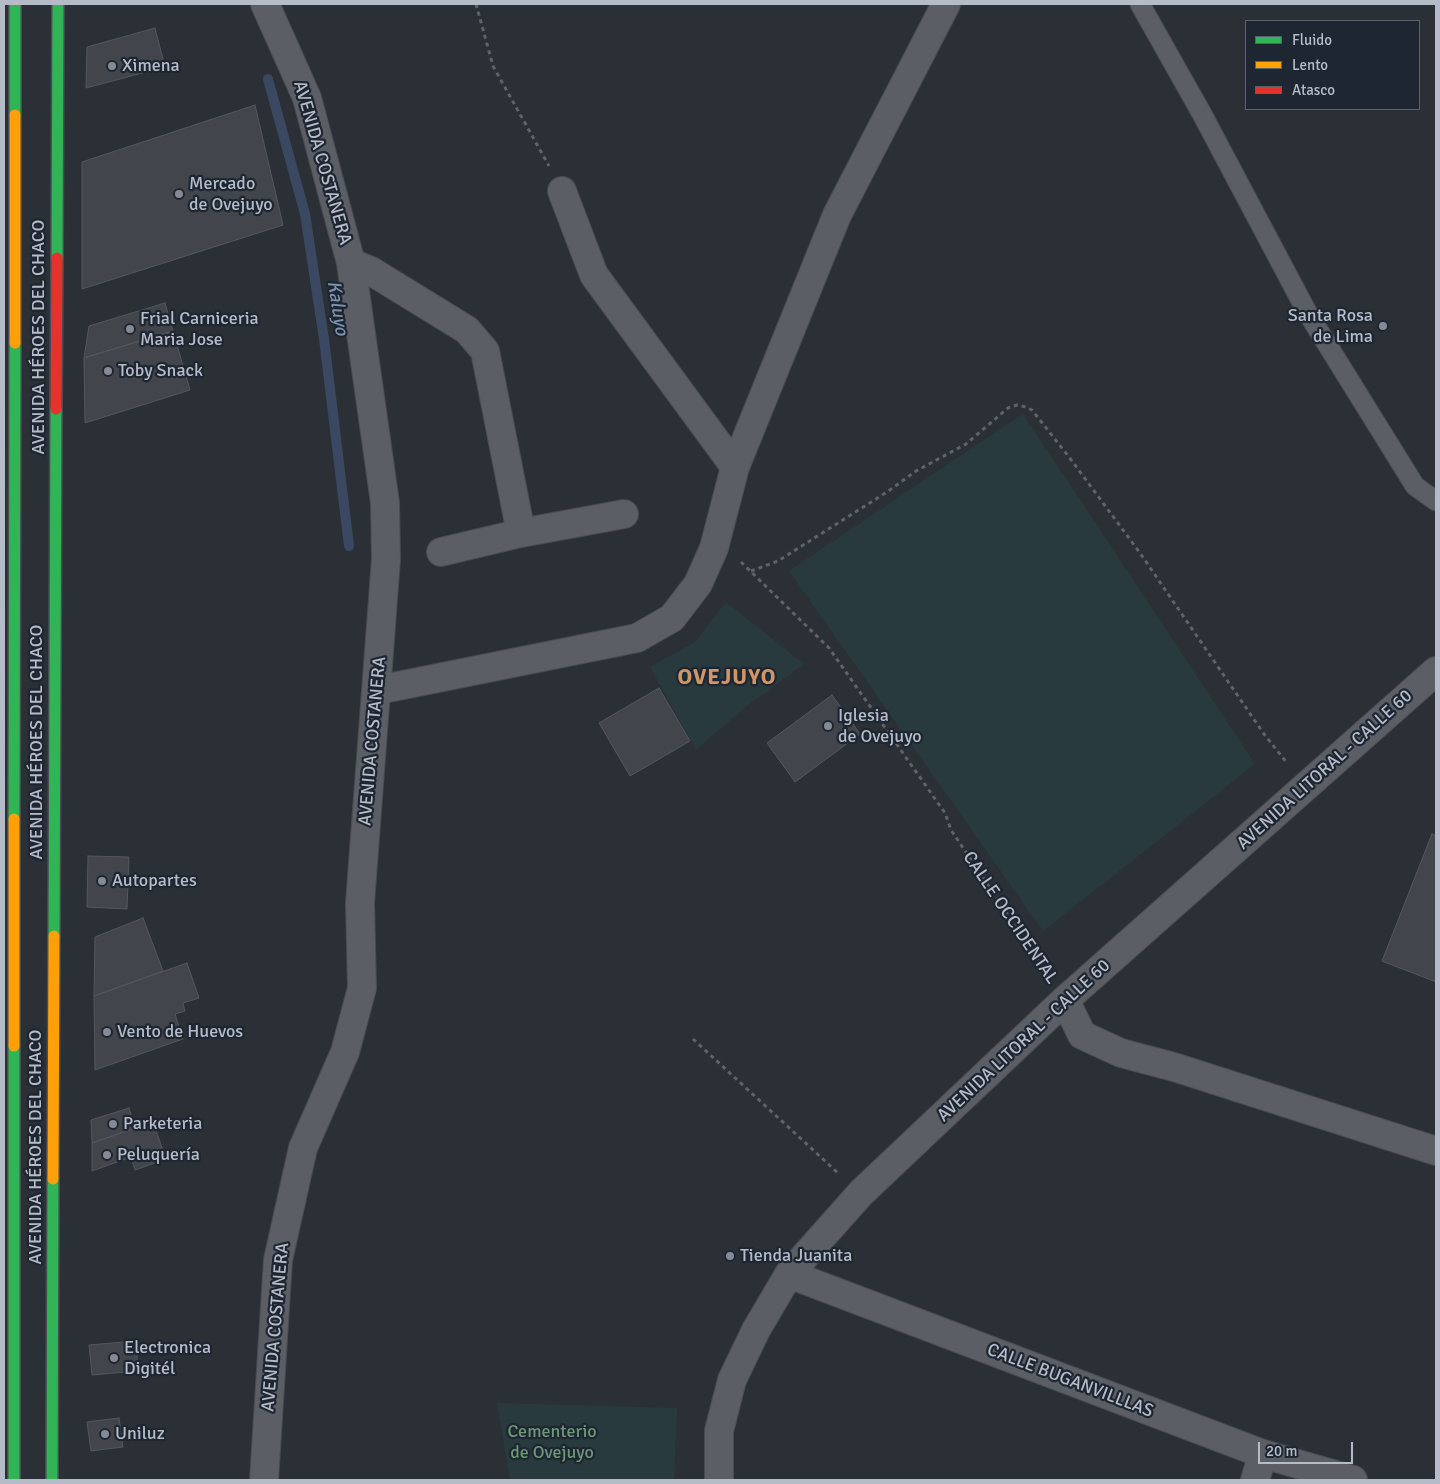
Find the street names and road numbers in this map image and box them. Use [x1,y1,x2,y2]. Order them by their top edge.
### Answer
street label: AVENIDA COSTANERA [288,79,356,247]
street label: AVENIDA HÉROES DEL CHACO [28,220,50,454]
street label: AVENIDA HÉROES DEL CHACO [26,625,48,859]
street label: AVENIDA COSTANERA [355,656,391,826]
street label: AVENIDA LITORAL - CALLE 60 [1233,686,1417,854]
street label: CALLE OCCIDENTAL [958,848,1062,988]
street label: AVENIDA LITORAL - CALLE 60 [933,955,1115,1127]
street label: AVENIDA HÉROES DEL CHACO [25,1030,47,1264]
street label: AVENIDA COSTANERA [258,1242,294,1412]
street label: CALLE BUGANVILLLAS [984,1339,1156,1423]

